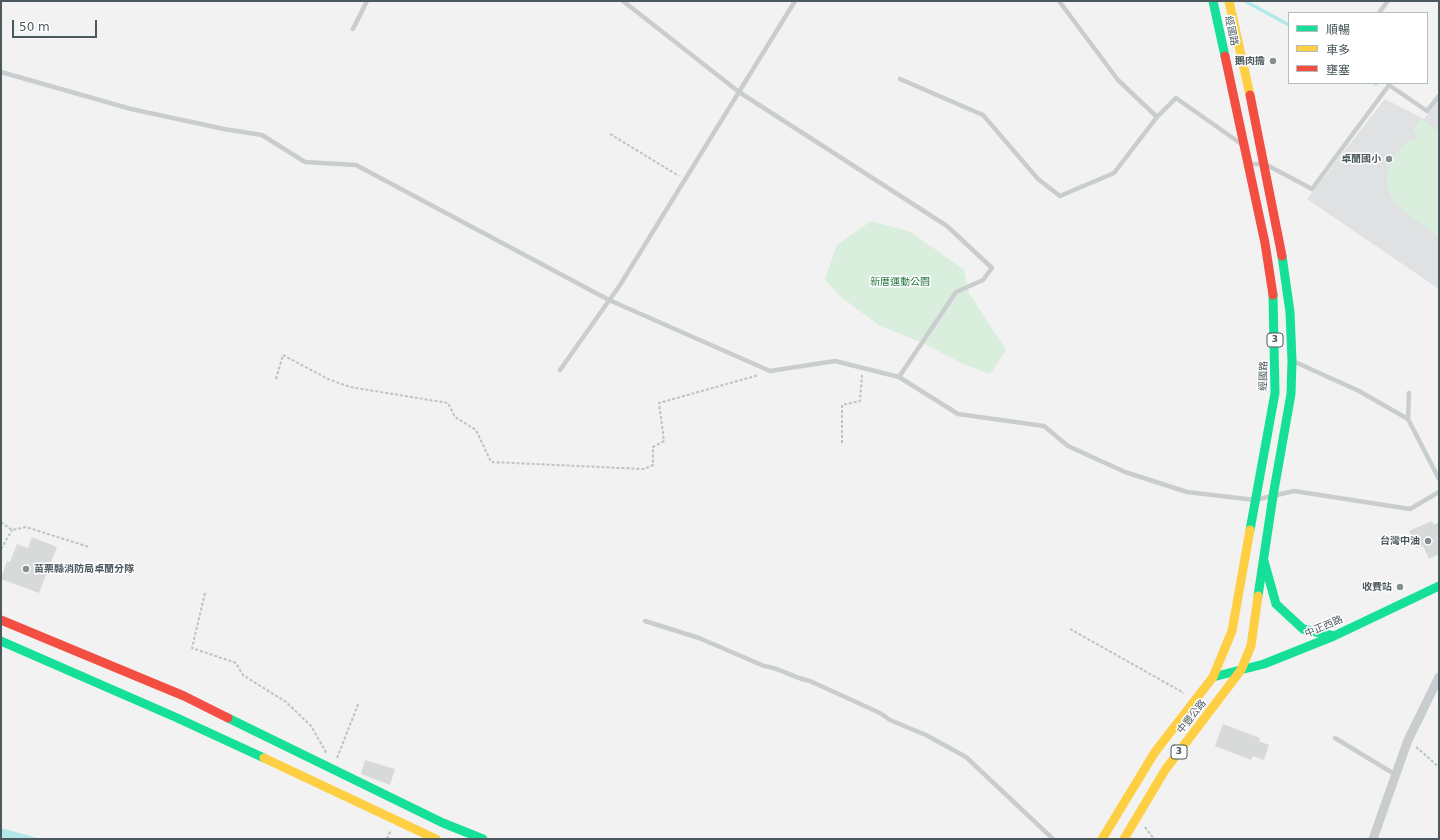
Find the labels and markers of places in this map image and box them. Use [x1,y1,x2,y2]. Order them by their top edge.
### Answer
place label: 鵝肉擔 [1235,55,1265,67]
marker: 鵝肉擔 [1268,56,1278,66]
place label: 卓蘭國小 [1341,153,1381,165]
marker: 卓蘭國小 [1384,154,1394,164]
place label: 台灣中油 [1380,535,1420,547]
marker: 台灣中油 [1423,536,1433,546]
place label: 苗栗縣消防局卓蘭分隊 [34,563,134,575]
marker: 苗栗縣消防局卓蘭分隊 [21,564,31,574]
place label: 收費站 [1362,581,1392,593]
marker: 收費站 [1395,582,1405,592]

